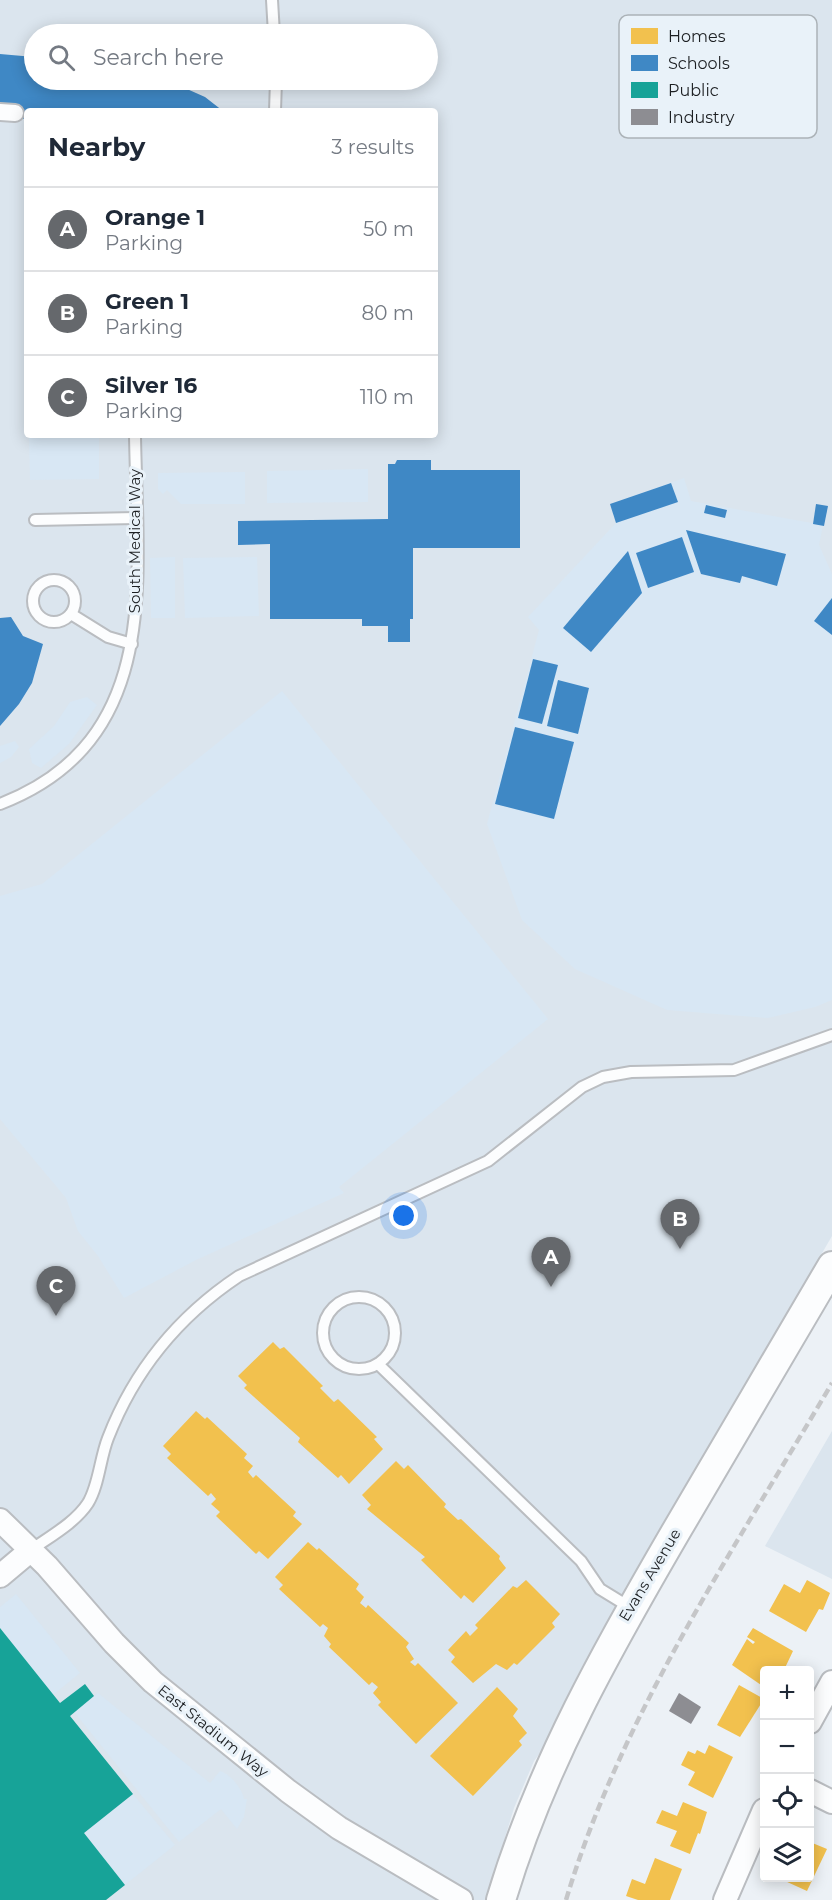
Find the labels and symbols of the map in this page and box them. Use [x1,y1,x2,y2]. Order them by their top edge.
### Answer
legend [619,15,817,138]
text: Homes [668,27,726,46]
text: Schools [668,54,730,73]
text: Public [668,81,719,100]
text: Industry [668,108,735,127]
street label: South Medical Way [125,468,144,613]
pin: B [660,1200,700,1249]
your location [389,1201,418,1230]
pin: A [532,1238,570,1287]
pin: C [36,1266,76,1316]
street label: Evans Avenue [615,1525,685,1624]
street label: East Stadium Way [154,1680,273,1782]

